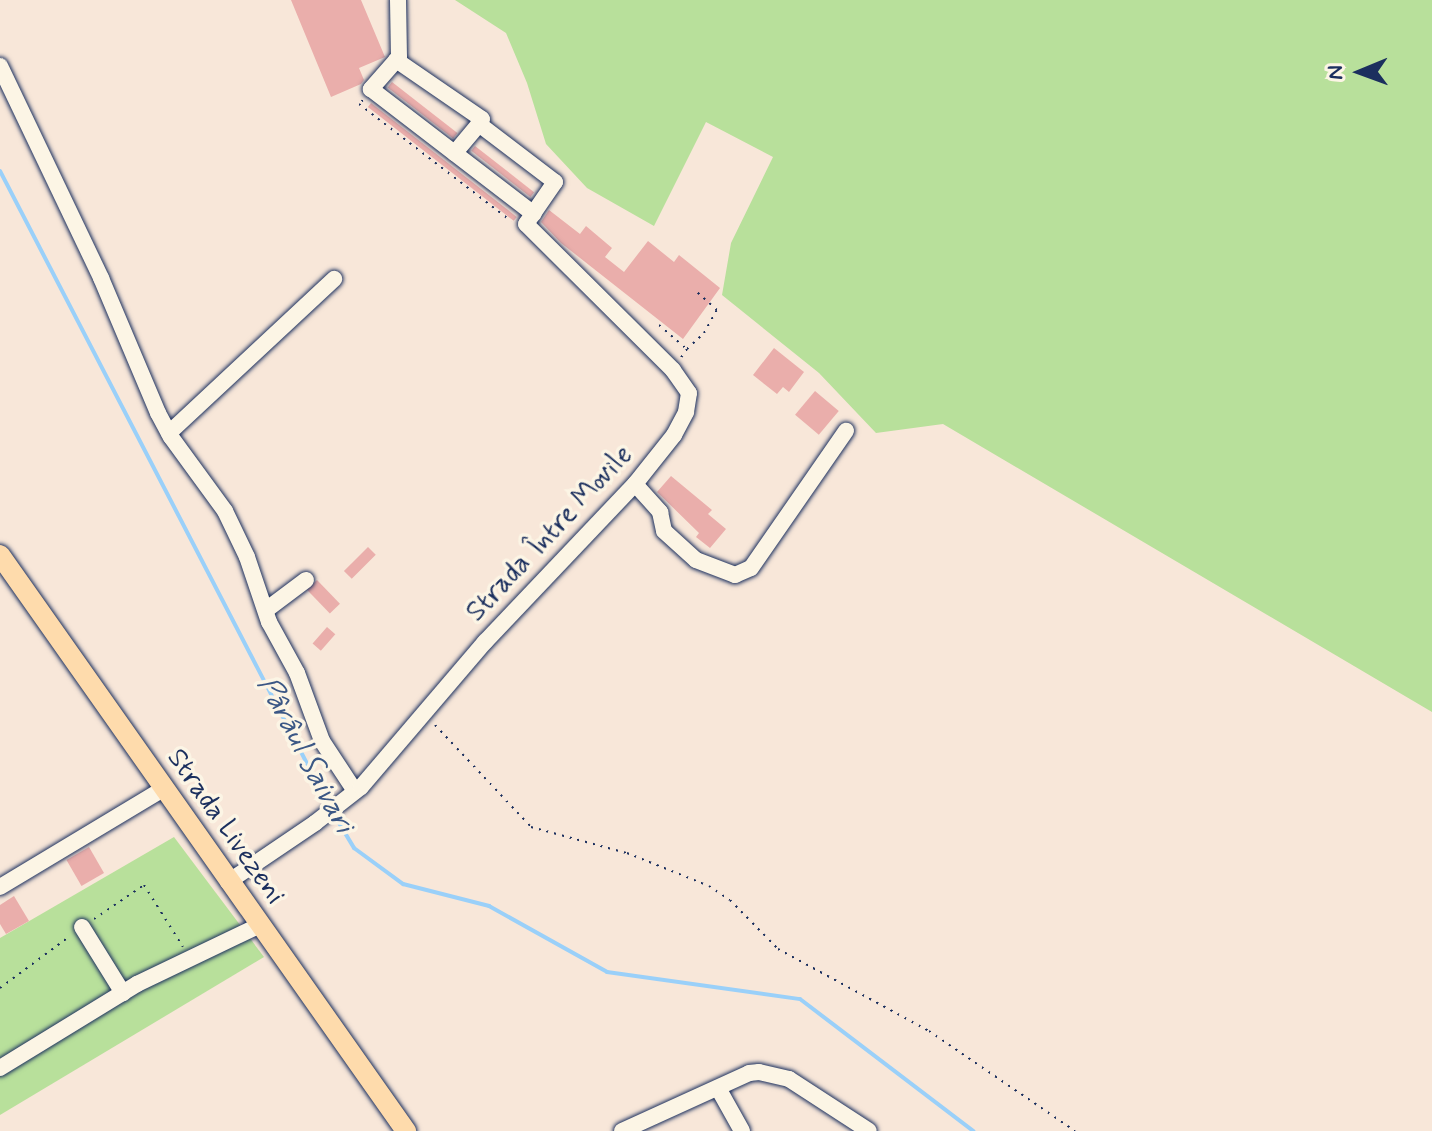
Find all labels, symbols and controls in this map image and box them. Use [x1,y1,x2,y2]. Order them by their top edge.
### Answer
north arrow [1320,32,1400,112]
text: N [1322,65,1350,80]
street label: Strada Între Movile [460,439,640,629]
water label: Pârâul Saivari [247,667,363,843]
street label: Strada Livezeni [158,742,292,912]

